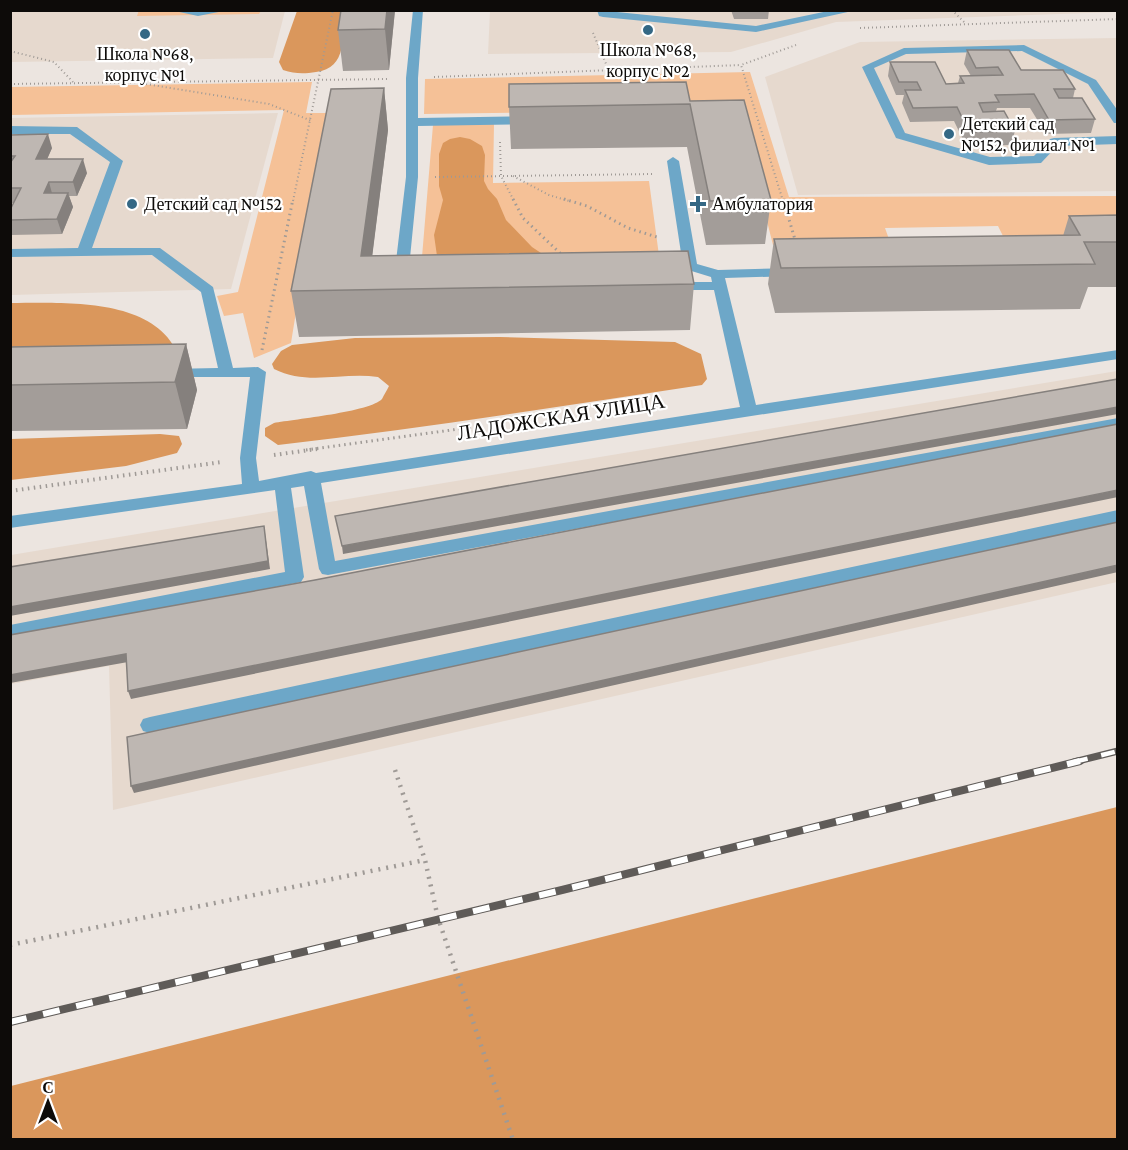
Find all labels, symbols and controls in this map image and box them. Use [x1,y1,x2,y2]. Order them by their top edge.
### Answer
marker: Школа №68, корпус №2 [641,23,655,37]
marker: Школа №68, корпус №1 [138,27,152,41]
place label: Школа №68, корпус №2 [600,40,696,81]
place label: Школа №68, корпус №1 [97,44,193,85]
place label: Детский сад №152, филиал №1 [961,114,1095,155]
marker: Детский сад №152, филиал №1 [942,127,956,141]
place label: Детский сад №152 [144,194,282,214]
place label: Амбулатория [712,194,813,214]
marker: Амбулатория [689,195,707,213]
marker: Детский сад №152 [125,197,139,211]
street label: ЛАДОЖСКАЯ УЛИЦА [455,389,667,445]
north arrow [18,1072,78,1132]
text: С [42,1079,54,1096]

